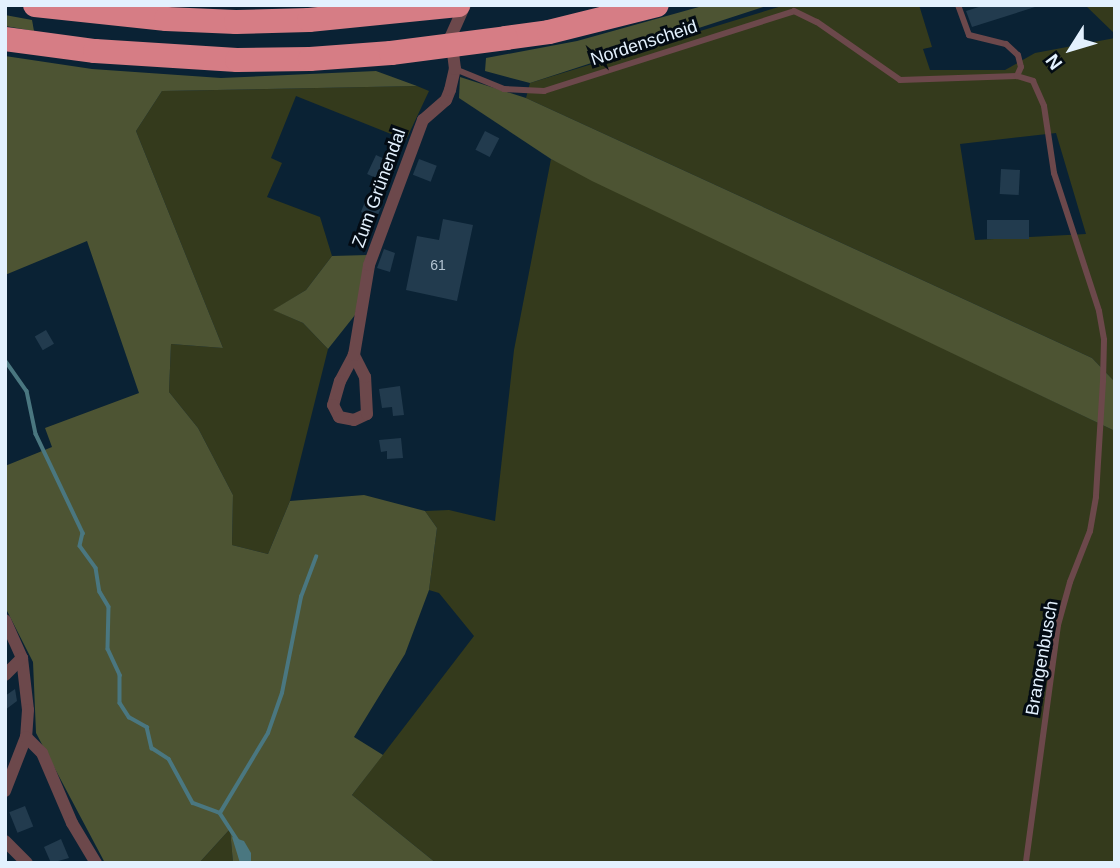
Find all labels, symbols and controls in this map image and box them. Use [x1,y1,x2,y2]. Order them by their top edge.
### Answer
north arrow [1036,14,1106,84]
street label: Nordenscheid [588,16,700,70]
text: N [1041,50,1066,74]
street label: Zum Grünendal [347,126,411,250]
house number: 61 [430,257,446,273]
street label: Brangenbusch [1021,599,1063,717]

